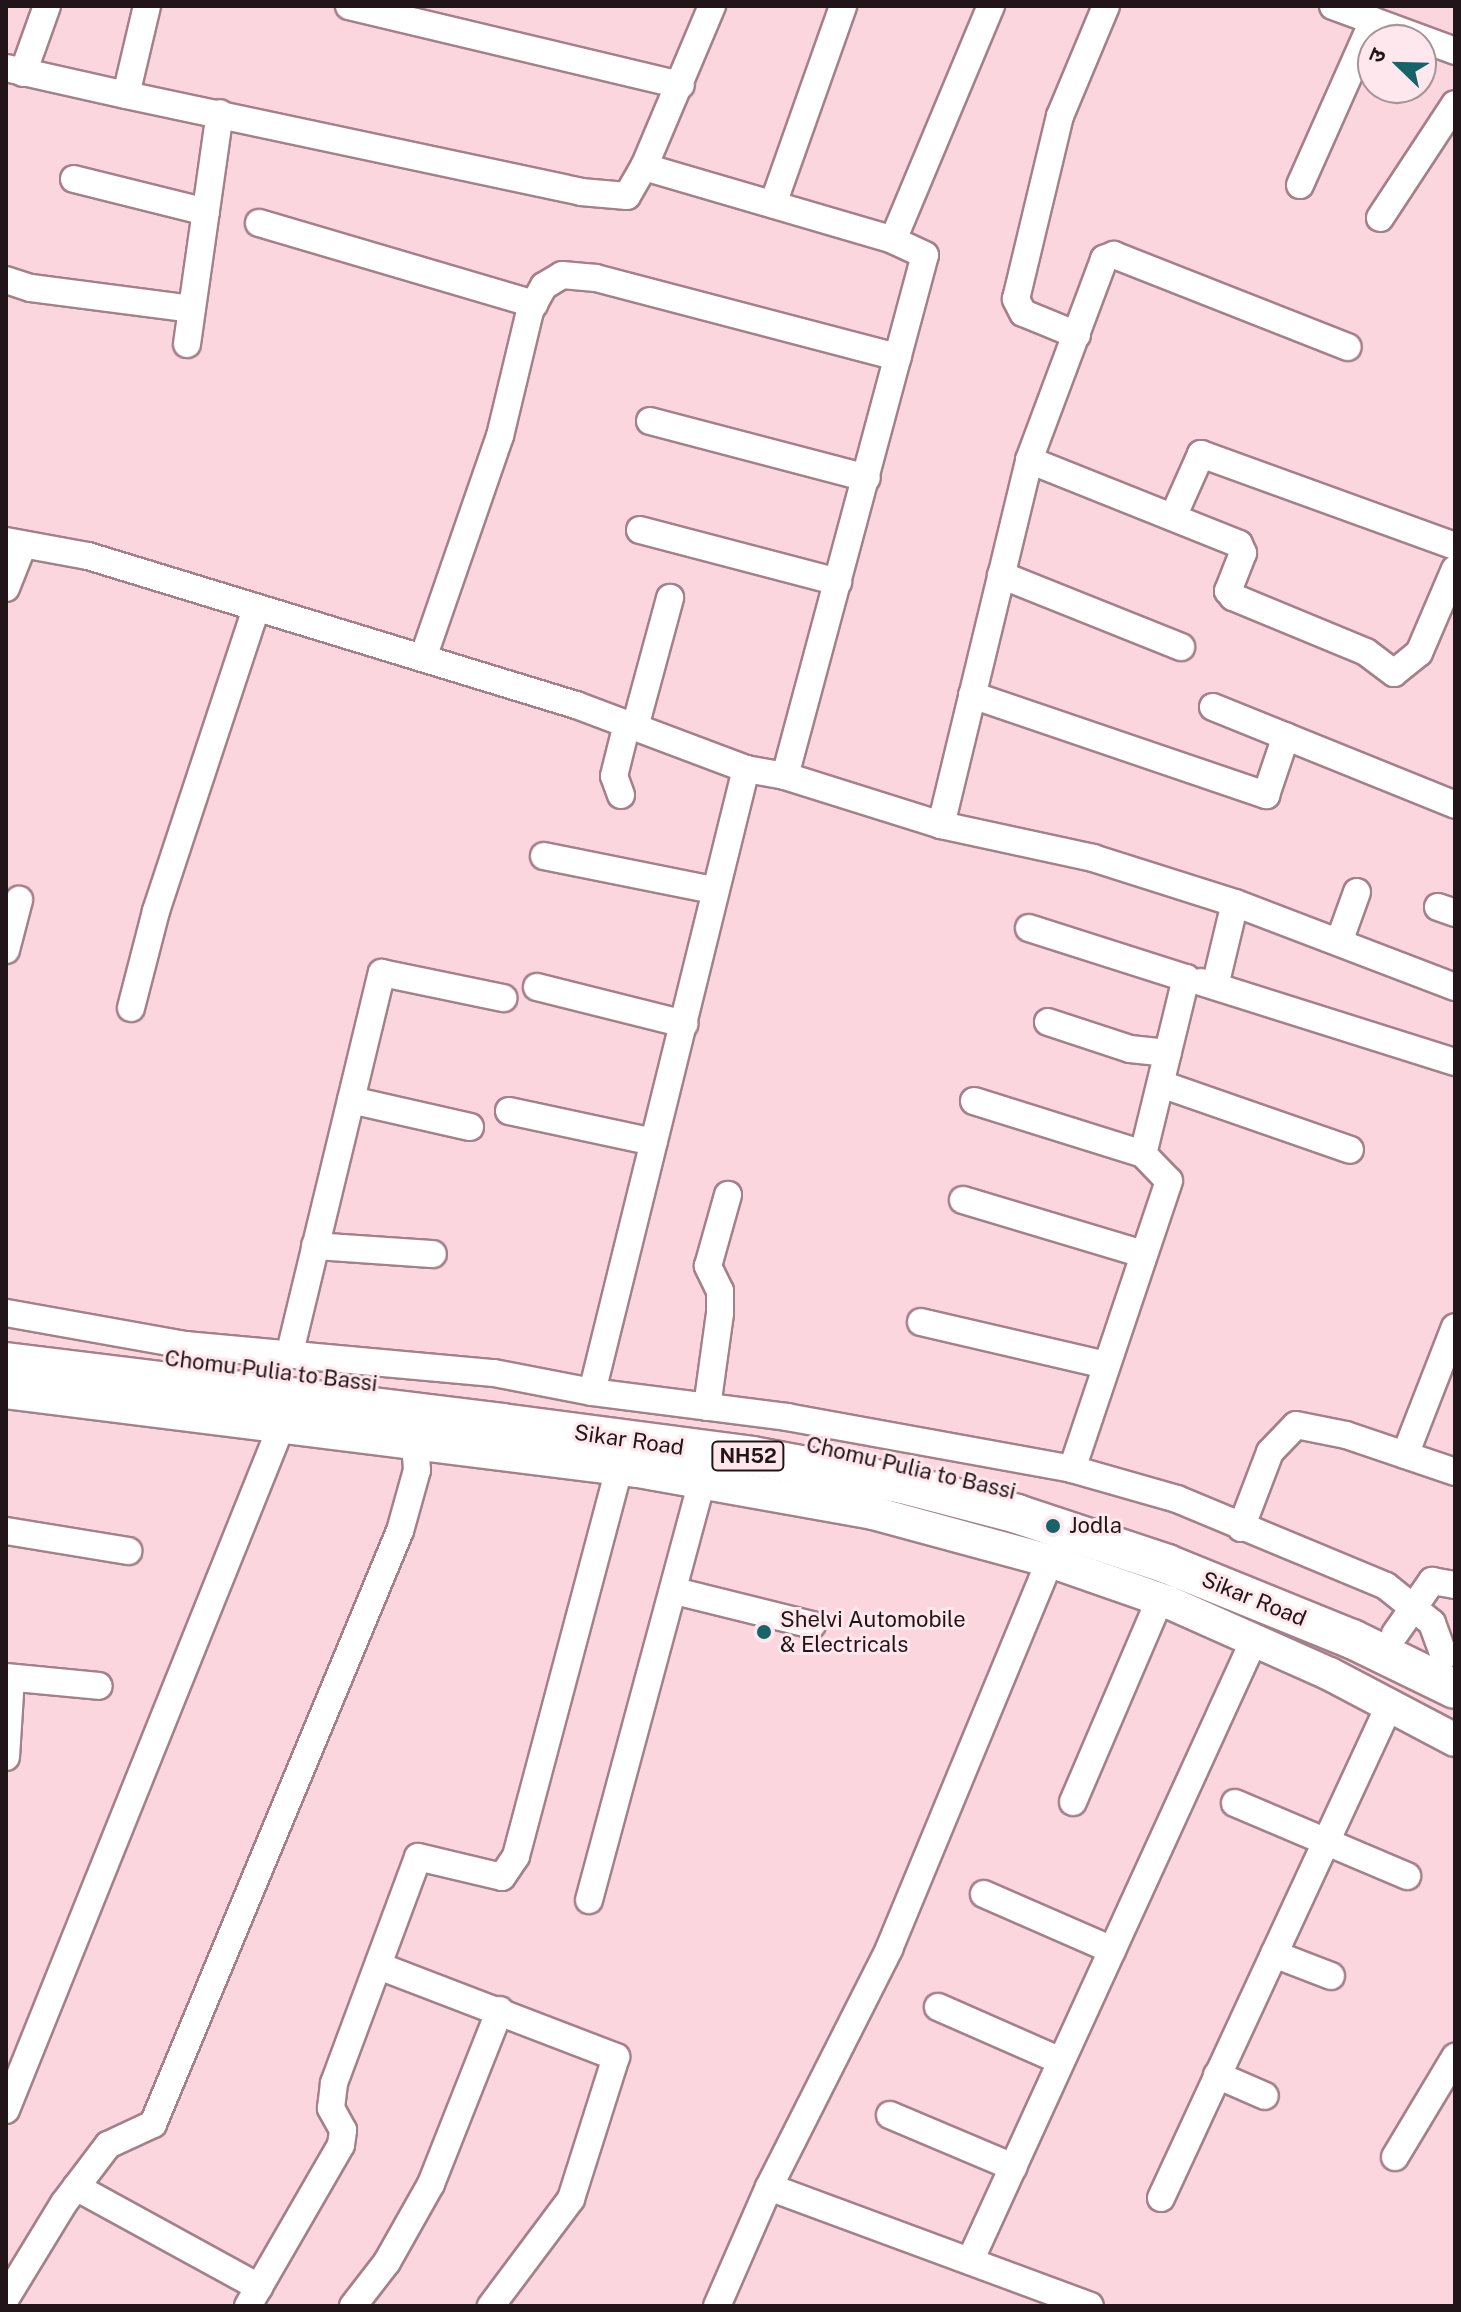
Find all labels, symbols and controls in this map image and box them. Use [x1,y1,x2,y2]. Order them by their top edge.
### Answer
north arrow [1357,24,1437,104]
text: उ [1362,44,1391,66]
street label: Chomu Pulia to Bassi [163,1345,379,1397]
street label: Sikar Road [572,1419,686,1461]
street label: Chomu Pulia to Bassi [804,1431,1018,1505]
road number: NH52 [710,1440,786,1472]
place label: Jodla [1069,1513,1122,1539]
marker: Jodla [1044,1517,1062,1535]
street label: Sikar Road [1198,1566,1310,1632]
place label: Shelvi Automobile & Electricals [780,1606,966,1658]
marker: Shelvi Automobile & Electricals [755,1623,773,1641]

